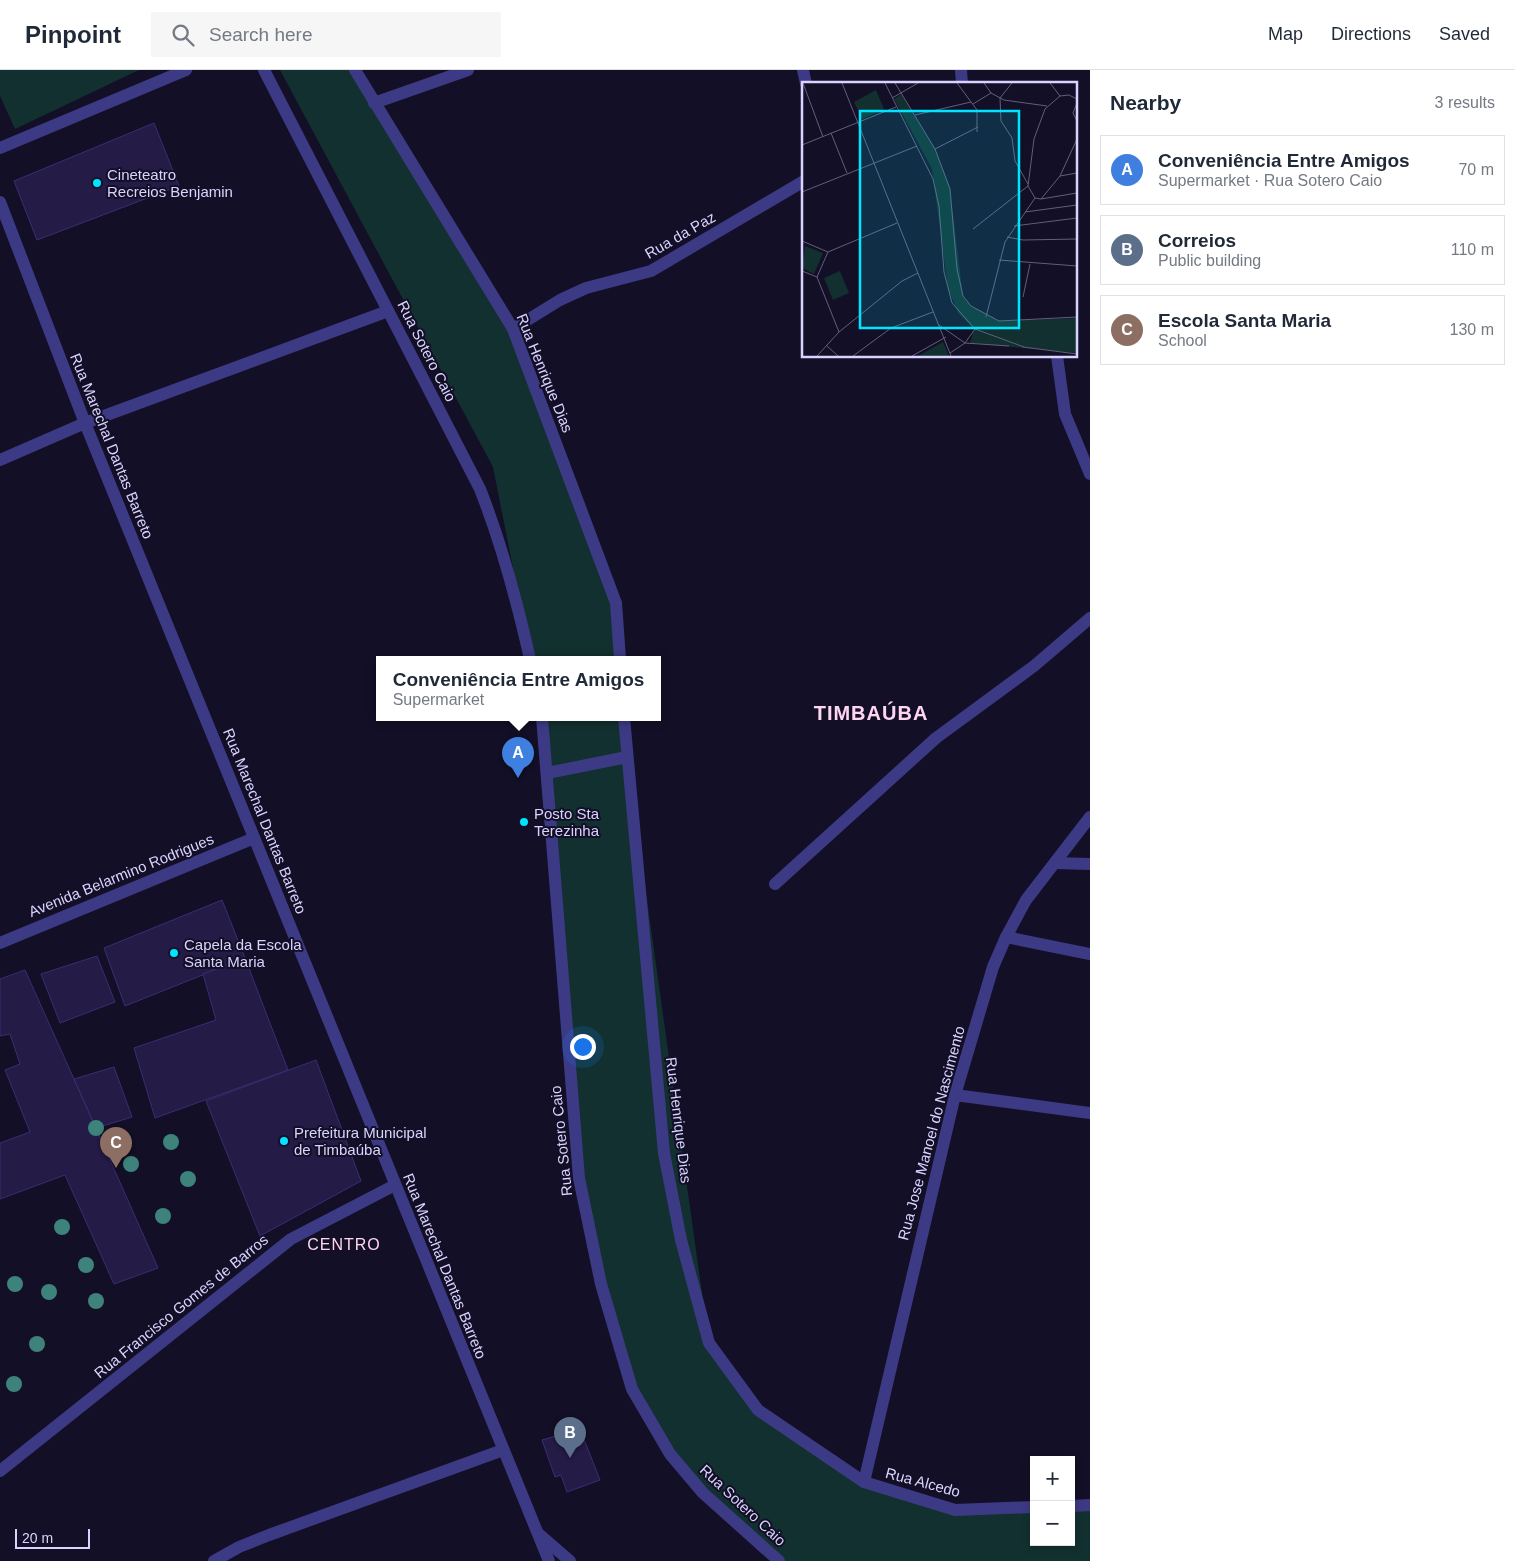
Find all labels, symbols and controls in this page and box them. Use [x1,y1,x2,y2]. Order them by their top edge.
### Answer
search box [151,12,501,57]
text: Pinpoint [25,21,121,48]
icon: search [169,21,197,49]
text: Search here [209,24,313,45]
text: Map [1268,24,1303,44]
text: Directions [1331,24,1411,44]
text: Saved [1439,24,1490,44]
inset map [802,82,1078,358]
text: Nearby [1110,91,1181,114]
text: 3 results [1435,94,1495,111]
text: Conveniência Entre Amigos [1158,150,1410,171]
text: A [1121,161,1133,178]
text: 70 m [1458,161,1494,178]
place label: Cineteatro Recreios Benjamin [107,166,233,200]
text: Supermarket · Rua Sotero Caio [1158,172,1382,189]
marker: Cineteatro Recreios Benjamin [91,177,103,189]
street label: Rua da Paz [642,208,718,262]
text: Correios [1158,230,1236,251]
text: B [1121,241,1133,258]
text: 110 m [1451,241,1494,258]
text: Public building [1158,252,1261,269]
street label: Rua Sotero Caio [394,298,460,404]
text: Escola Santa Maria [1158,310,1331,331]
street label: Rua Henrique Dias [513,311,577,435]
text: C [1121,321,1133,338]
text: 130 m [1450,321,1494,338]
text: School [1158,332,1207,349]
street label: Rua Marechal Dantas Barreto [67,351,157,541]
popup [376,656,661,721]
text: Conveniência Entre Amigos [393,669,644,690]
text: Supermarket [393,691,484,708]
district label: TIMBAÚBA [814,701,928,724]
street label: Rua Marechal Dantas Barreto [220,726,310,916]
pin: A [502,737,534,778]
place label: Posto Sta Terezinha [534,805,600,839]
marker: Posto Sta Terezinha [518,816,530,828]
street label: Avenida Belarmino Rodrigues [26,830,216,920]
place label: Capela da Escola Santa Maria [184,936,302,970]
marker: Capela da Escola Santa Maria [168,947,180,959]
street label: Rua Jose Manoel do Nascimento [894,1024,968,1242]
your location [570,1034,596,1060]
street label: Rua Henrique Dias [663,1056,695,1184]
street label: Rua Sotero Caio [547,1085,575,1197]
place label: Prefeitura Municipal de Timbaúba [294,1124,427,1158]
pin: C [100,1127,132,1168]
marker: Prefeitura Municipal de Timbaúba [278,1135,290,1147]
street label: Rua Marechal Dantas Barreto [400,1171,490,1361]
street label: Rua Francisco Gomes de Barros [91,1231,271,1381]
district label: CENTRO [307,1236,381,1253]
pin: B [554,1417,586,1458]
map controls [1030,1456,1075,1546]
button: + [1030,1456,1075,1501]
street label: Rua Sotero Caio [697,1461,789,1549]
street label: Rua Alcedo [884,1464,962,1500]
button: − [1030,1501,1075,1546]
scale bar [15,1526,90,1549]
text: 20 m [22,1530,53,1546]

